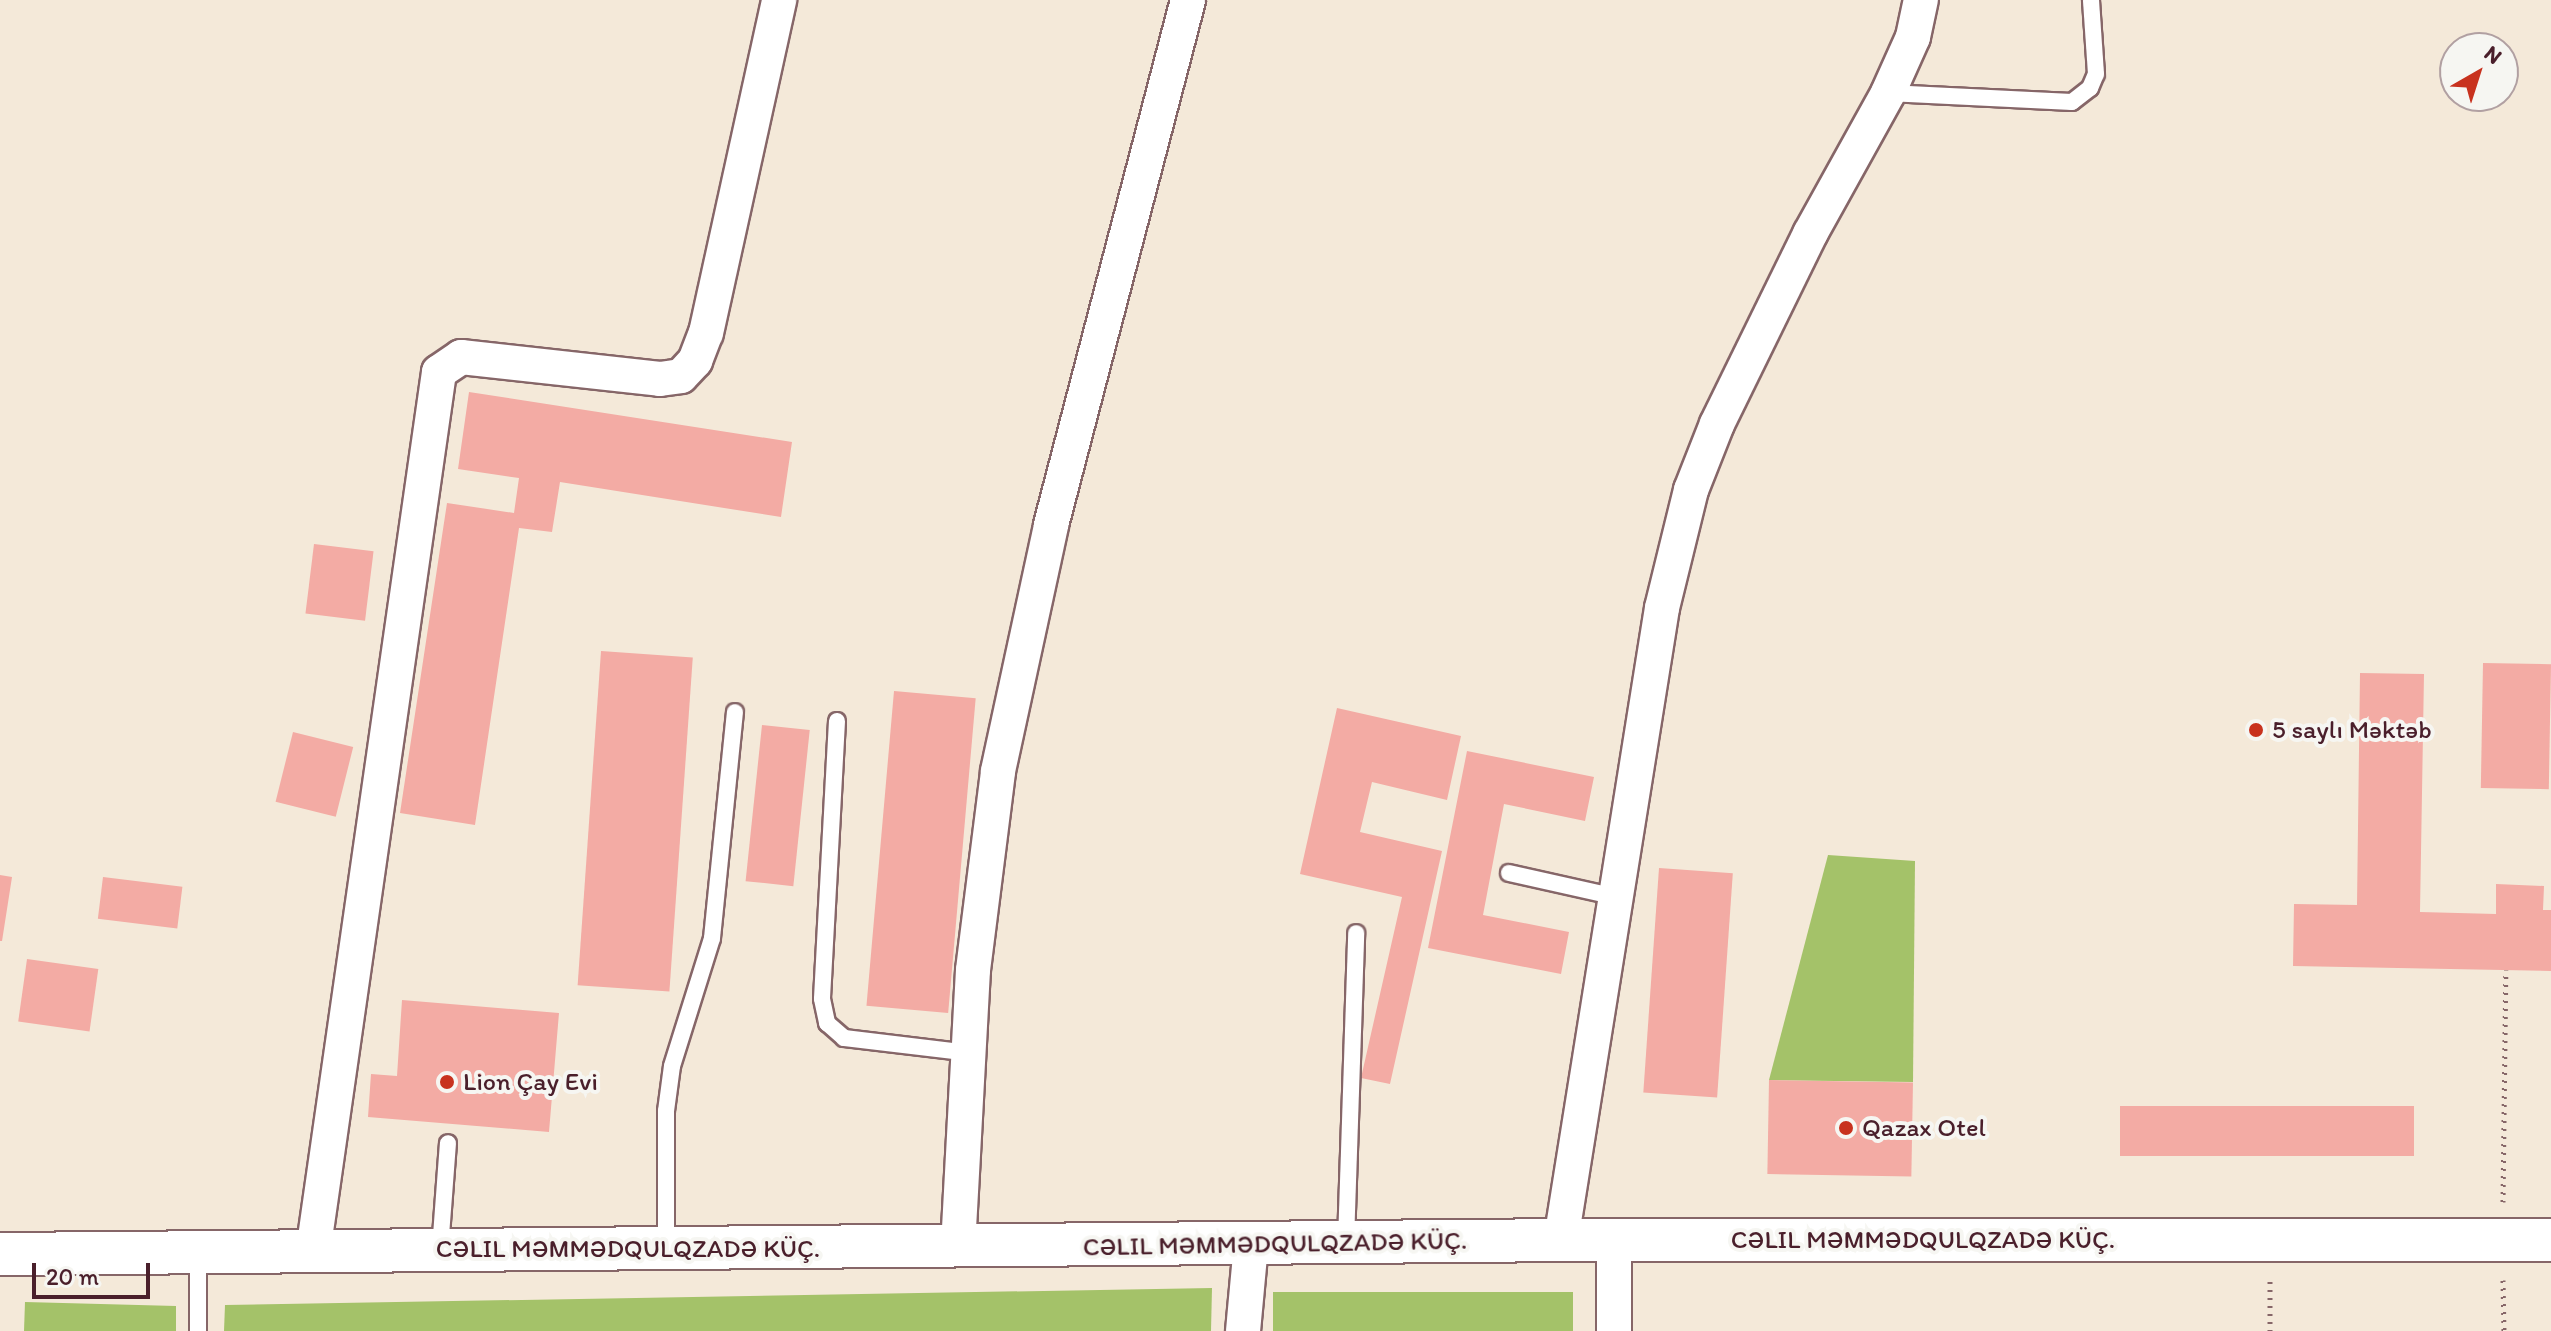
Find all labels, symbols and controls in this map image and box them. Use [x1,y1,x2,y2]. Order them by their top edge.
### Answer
north arrow [2439,32,2519,112]
text: N [2479,39,2507,70]
place label: 5 saylı Məktəb [2272,714,2432,746]
marker: 5 saylı Məktəb [2247,721,2265,739]
place label: Lion Çay Evi [463,1066,597,1098]
marker: Lion Çay Evi [438,1073,456,1091]
place label: Qazax Otel [1862,1112,1986,1144]
marker: Qazax Otel [1837,1119,1855,1137]
street label: CƏLIL MƏMMƏDQULQZADƏ KÜÇ. [1731,1224,2115,1256]
street label: CƏLIL MƏMMƏDQULQZADƏ KÜÇ. [1083,1225,1467,1263]
street label: CƏLIL MƏMMƏDQULQZADƏ KÜÇ. [436,1233,820,1265]
scale bar [36,1247,154,1297]
text: 20 m [46,1262,99,1291]

